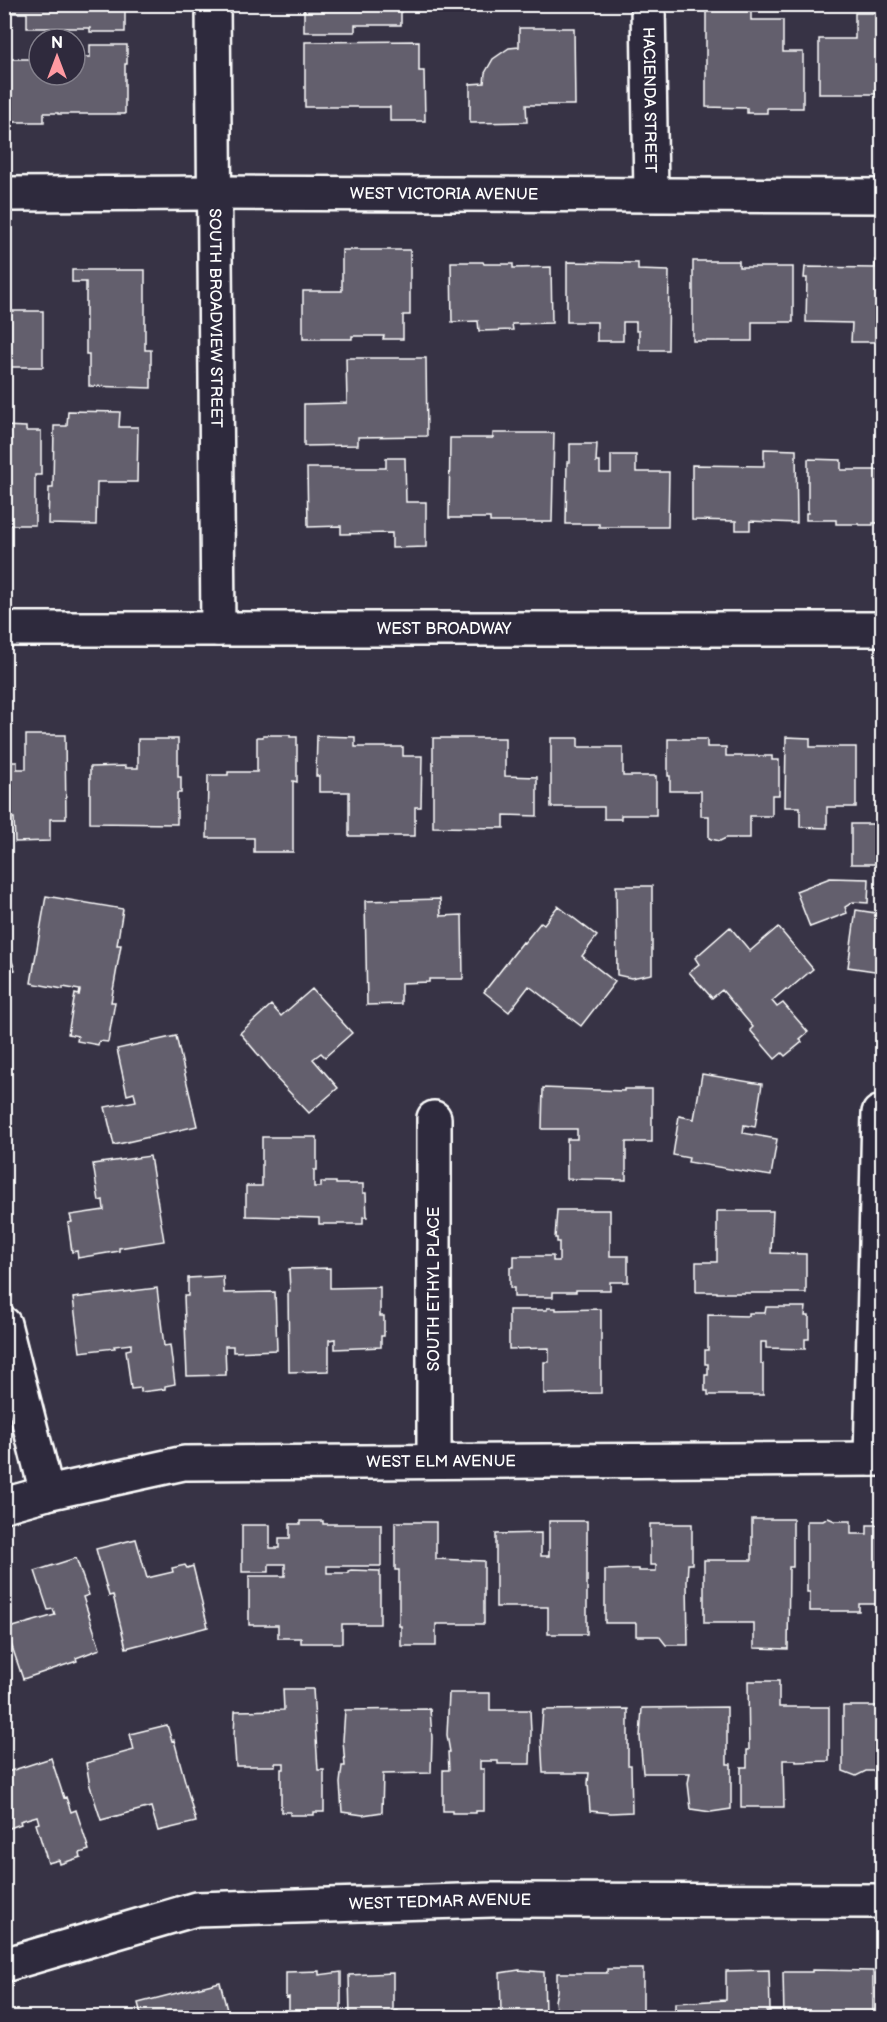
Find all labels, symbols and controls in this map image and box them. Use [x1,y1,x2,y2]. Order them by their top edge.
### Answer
north arrow [27,27,87,87]
street label: HACIENDA STREET [639,27,660,174]
text: N [51,34,63,53]
street label: WEST VICTORIA AVENUE [350,184,538,204]
street label: SOUTH BROADVIEW STREET [205,208,226,428]
street label: WEST BROADWAY [377,620,512,639]
street label: SOUTH ETHYL PLACE [425,1207,444,1371]
street label: WEST ELM AVENUE [366,1452,516,1471]
street label: WEST TEDMAR AVENUE [348,1890,531,1914]

